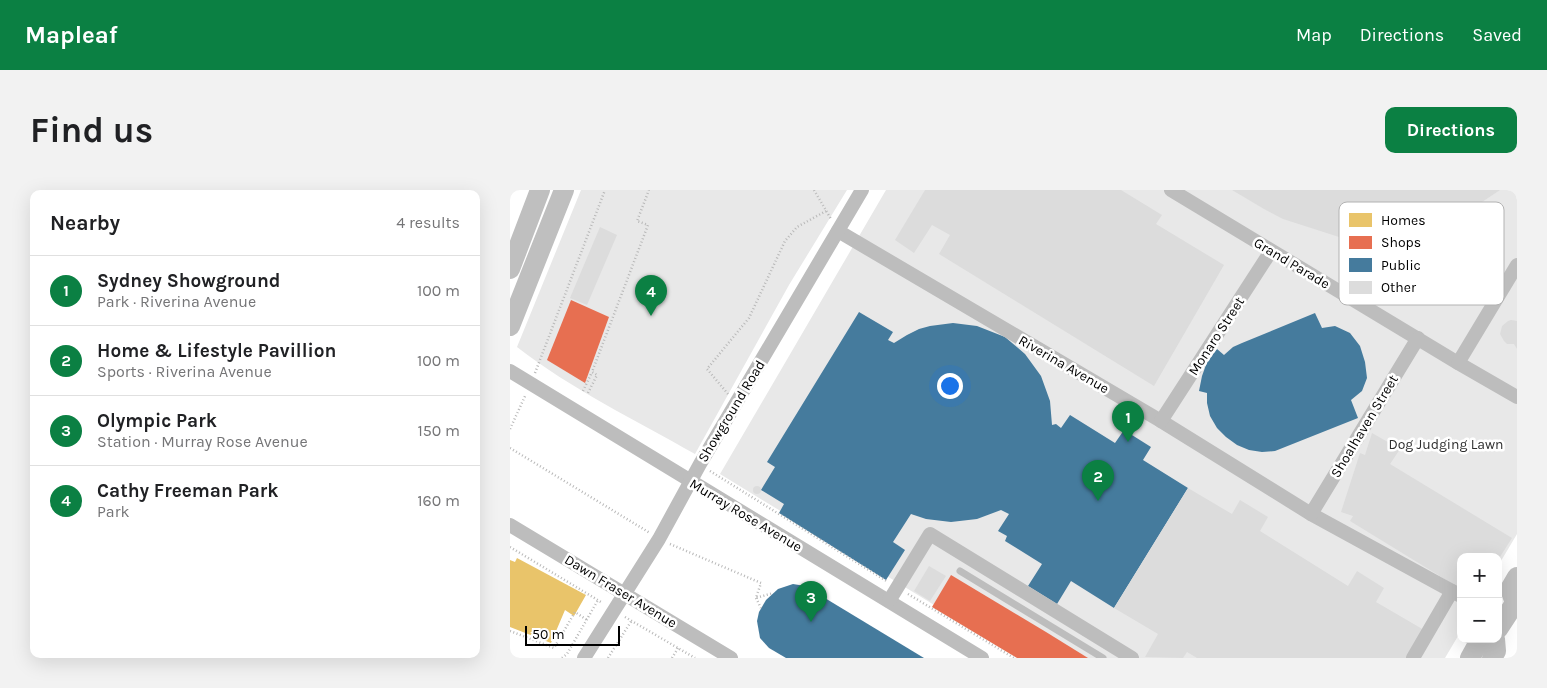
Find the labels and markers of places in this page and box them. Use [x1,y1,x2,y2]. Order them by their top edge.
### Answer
pin: 4 [635,275,667,316]
pin: 1 [1112,401,1144,442]
pin: 2 [1082,460,1114,501]
pin: 3 [795,581,827,622]

